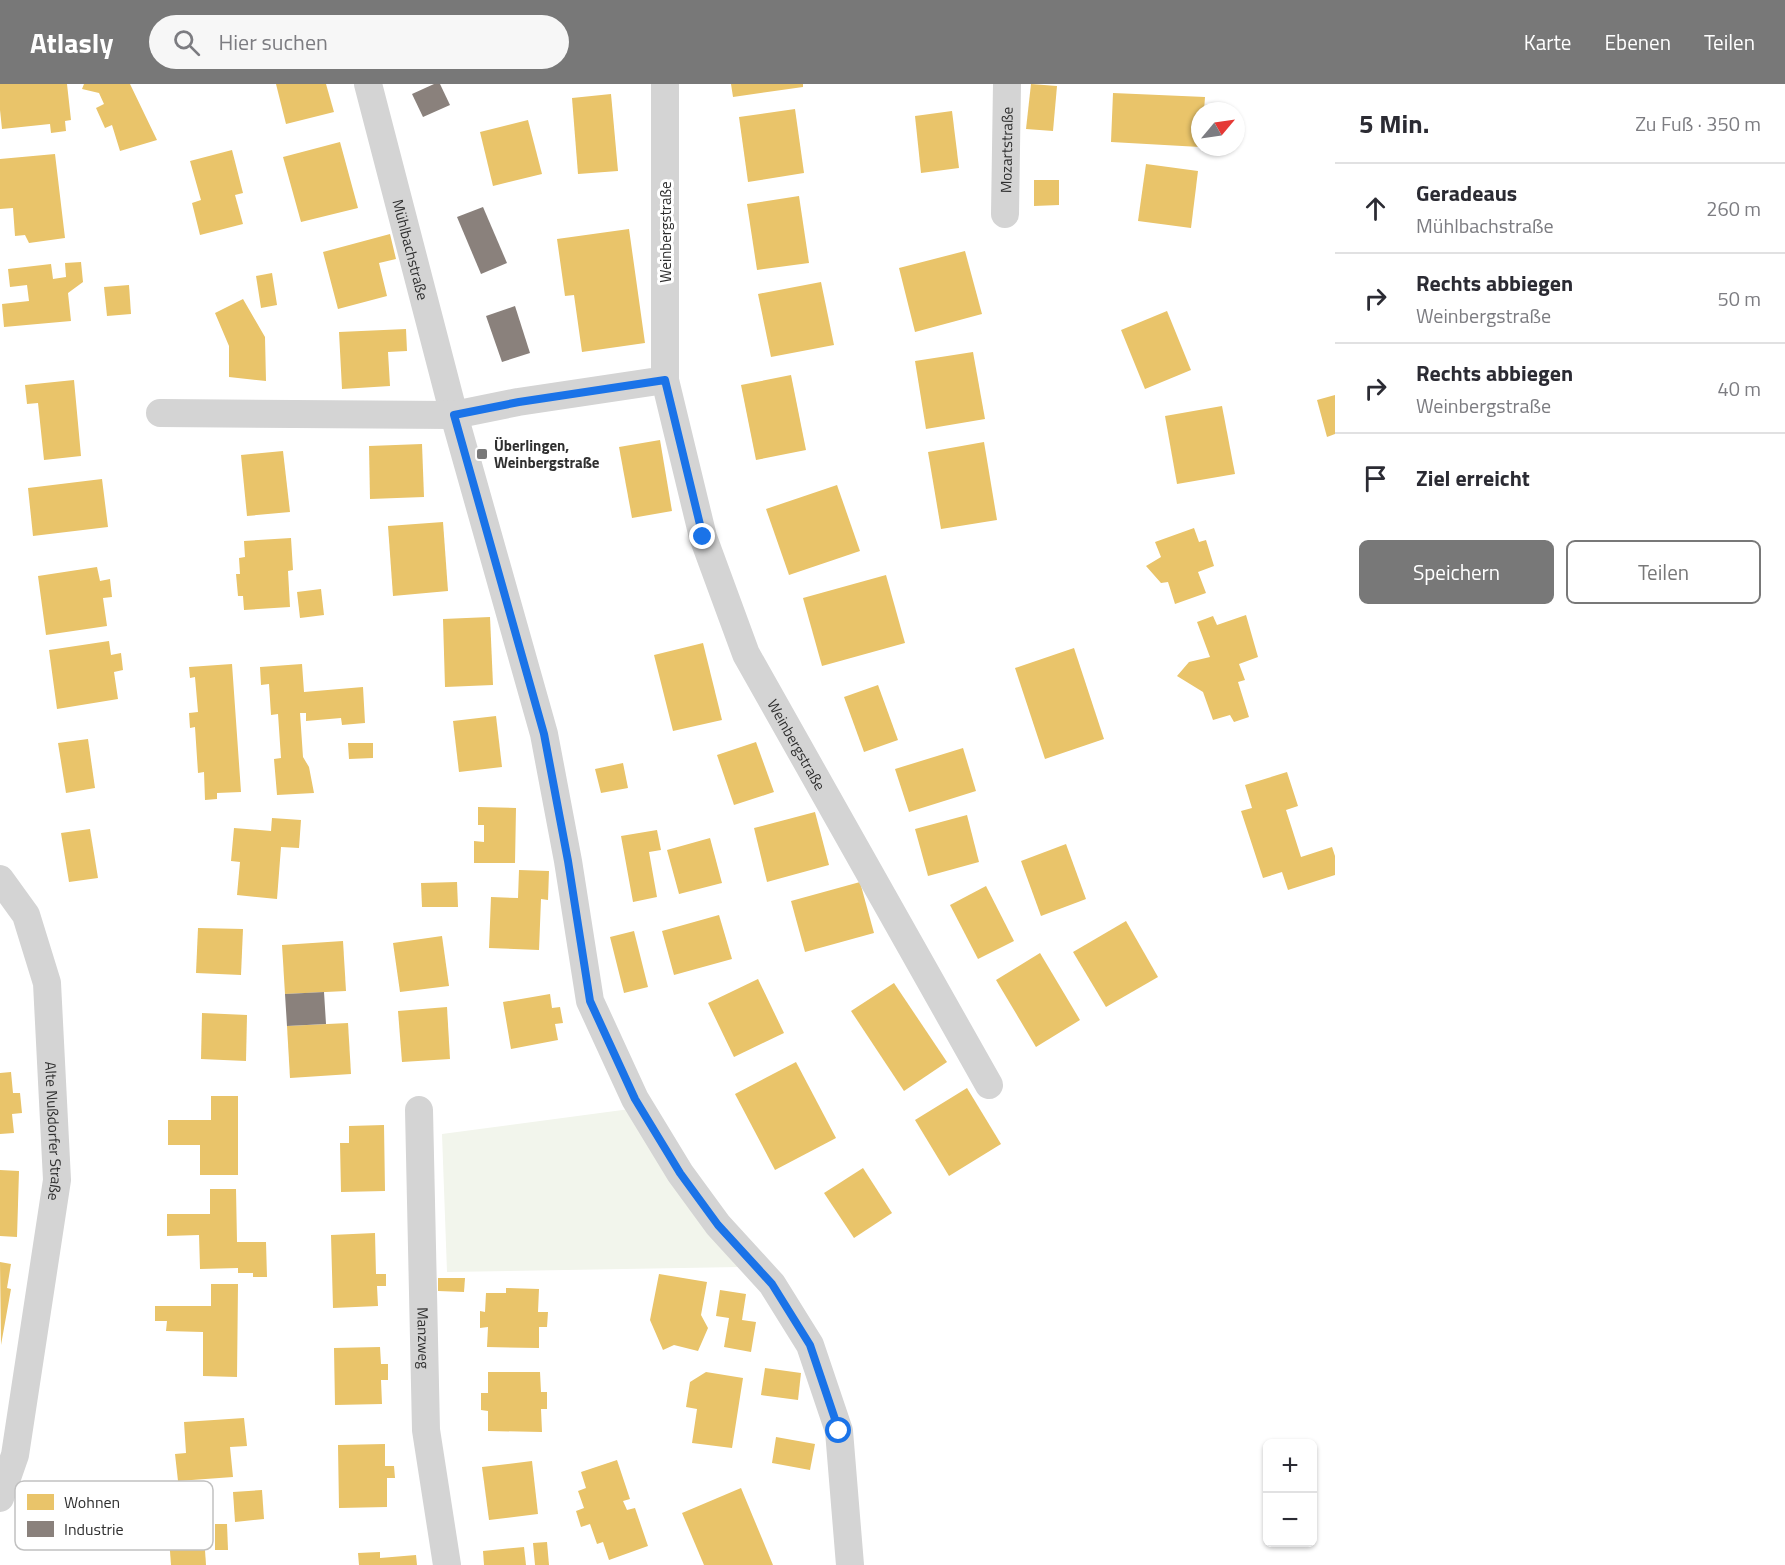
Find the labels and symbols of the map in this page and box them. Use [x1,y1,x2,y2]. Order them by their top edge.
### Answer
north arrow [1191,102,1245,156]
street label: Mozartstraße [994,107,1018,193]
street label: Weinbergstraße [654,181,677,283]
street label: Mühlbachstraße [387,197,435,302]
place label: Überlingen, Weinbergstraße [494,434,600,474]
marker: Überlingen, Weinbergstraße [475,447,489,461]
route end [689,523,715,549]
street label: Weinbergstraße [762,695,832,794]
street label: Alte Nußdorfer Straße [40,1061,69,1202]
street label: Manzweg [412,1307,436,1369]
route start [825,1417,851,1443]
legend [15,1481,213,1550]
text: Wohnen [64,1490,120,1514]
text: Industrie [64,1517,124,1541]

